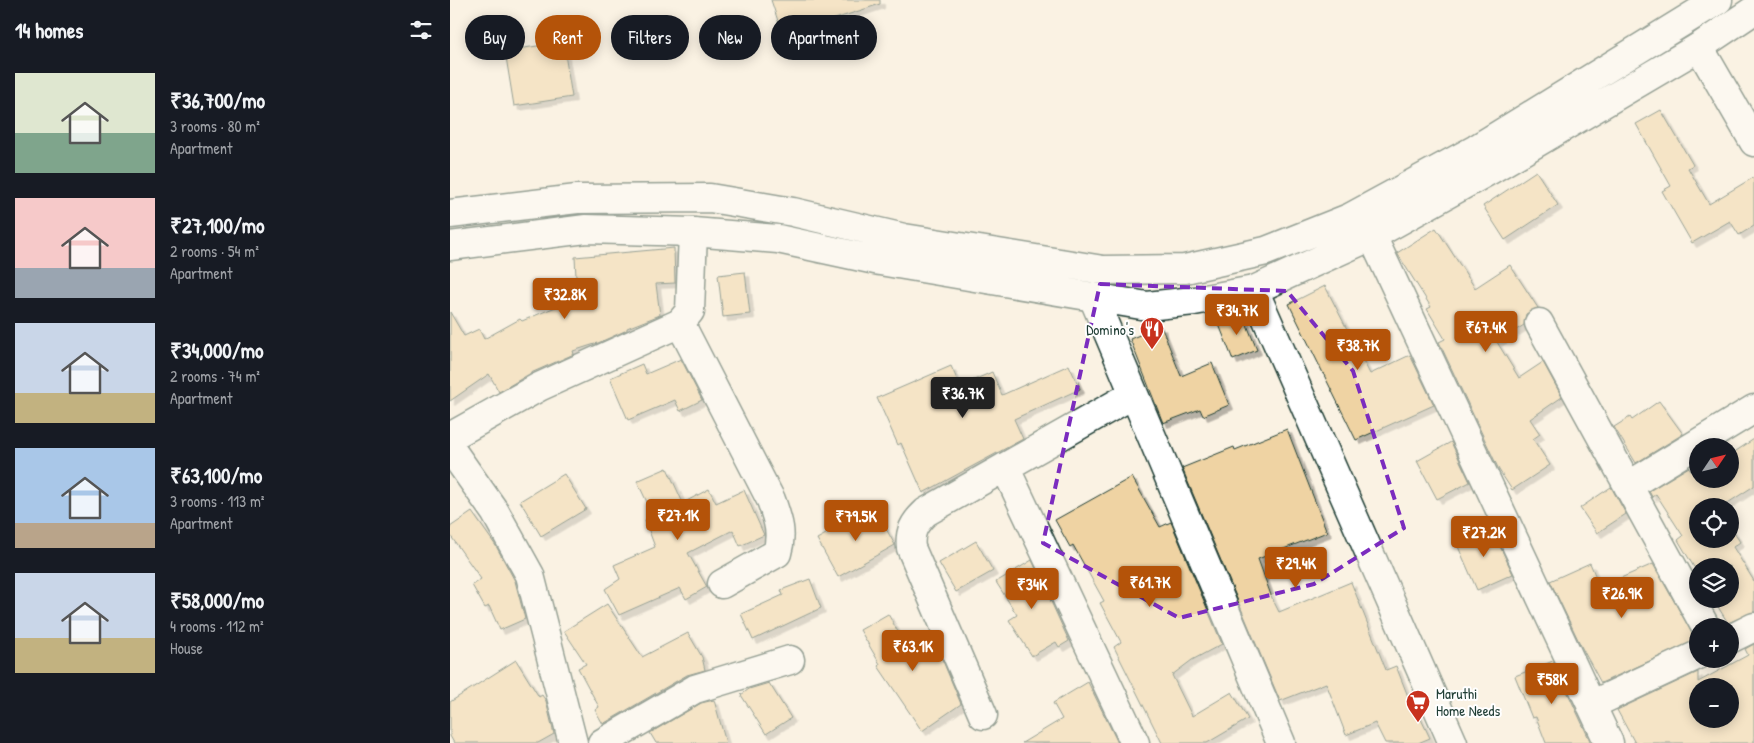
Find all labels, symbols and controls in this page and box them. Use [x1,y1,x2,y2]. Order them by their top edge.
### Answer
chip: Buy [465,15,525,60]
chip: Rent [535,15,601,60]
chip: Filters [611,15,689,60]
chip: New [699,15,761,60]
chip: Apartment [771,15,877,60]
text: 14 homes [15,16,83,45]
icon: filters [407,16,435,44]
text: ₹36,700/mo [170,86,265,115]
icon: home [55,93,115,153]
text: 3 rooms · 80 m² [170,115,260,137]
text: Apartment [170,137,233,159]
text: ₹27,100/mo [170,211,265,240]
icon: home [55,218,115,278]
text: 2 rooms · 54 m² [170,240,259,262]
text: Apartment [170,262,233,284]
pin: ₹32.8K [524,278,606,320]
text: ₹32.8K [544,283,586,305]
pin: ₹34.7K [1196,294,1278,336]
text: ₹34.7K [1216,299,1258,321]
pin: ₹67.4K [1445,310,1527,353]
restaurant icon: Domino's [1139,316,1165,350]
text: ₹67.4K [1465,316,1507,338]
place label: Domino's [1086,319,1134,340]
pin: ₹38.7K [1317,328,1399,371]
text: ₹38.7K [1337,334,1379,356]
text: ₹34,000/mo [170,336,263,365]
icon: home [55,343,115,403]
text: 2 rooms · 74 m² [170,365,260,387]
pin: ₹36.7K [922,376,1004,419]
text: ₹36.7K [942,382,984,404]
text: Apartment [170,387,233,409]
north arrow [1689,438,1739,488]
map controls [1689,438,1739,728]
text: ₹63,100/mo [170,461,262,490]
icon: home [55,468,115,528]
text: 3 rooms · 113 m² [170,490,265,512]
pin: ₹27.1K [637,498,719,541]
button: locate [1689,498,1739,548]
pin: ₹79.5K [815,500,897,542]
text: ₹27.1K [657,504,699,526]
text: ₹79.5K [835,505,877,527]
text: Apartment [170,512,233,534]
pin: ₹27.2K [1443,516,1525,558]
text: ₹27.2K [1462,521,1506,543]
pin: ₹29.4K [1255,546,1337,589]
text: ₹29.4K [1276,552,1316,574]
button: layers [1689,558,1739,608]
pin: ₹61.7K [1109,566,1191,608]
pin: ₹34K [1002,568,1062,610]
text: ₹61.7K [1129,571,1171,593]
text: ₹34K [1017,573,1047,595]
pin: ₹26.9K [1581,576,1663,619]
text: ₹26.9K [1602,582,1642,604]
text: ₹58,000/mo [170,586,264,615]
icon: home [55,593,115,653]
text: 4 rooms · 112 m² [170,615,264,637]
button: + [1689,618,1739,668]
pin: ₹63.1K [872,630,954,672]
text: ₹63.1K [893,635,933,657]
text: House [170,637,203,659]
pin: ₹58K [1522,662,1582,705]
text: ₹58K [1536,668,1568,690]
button: − [1689,678,1739,728]
place label: Maruthi Home Needs [1436,683,1500,721]
supermarket icon: Maruthi Home Needs [1405,689,1431,723]

